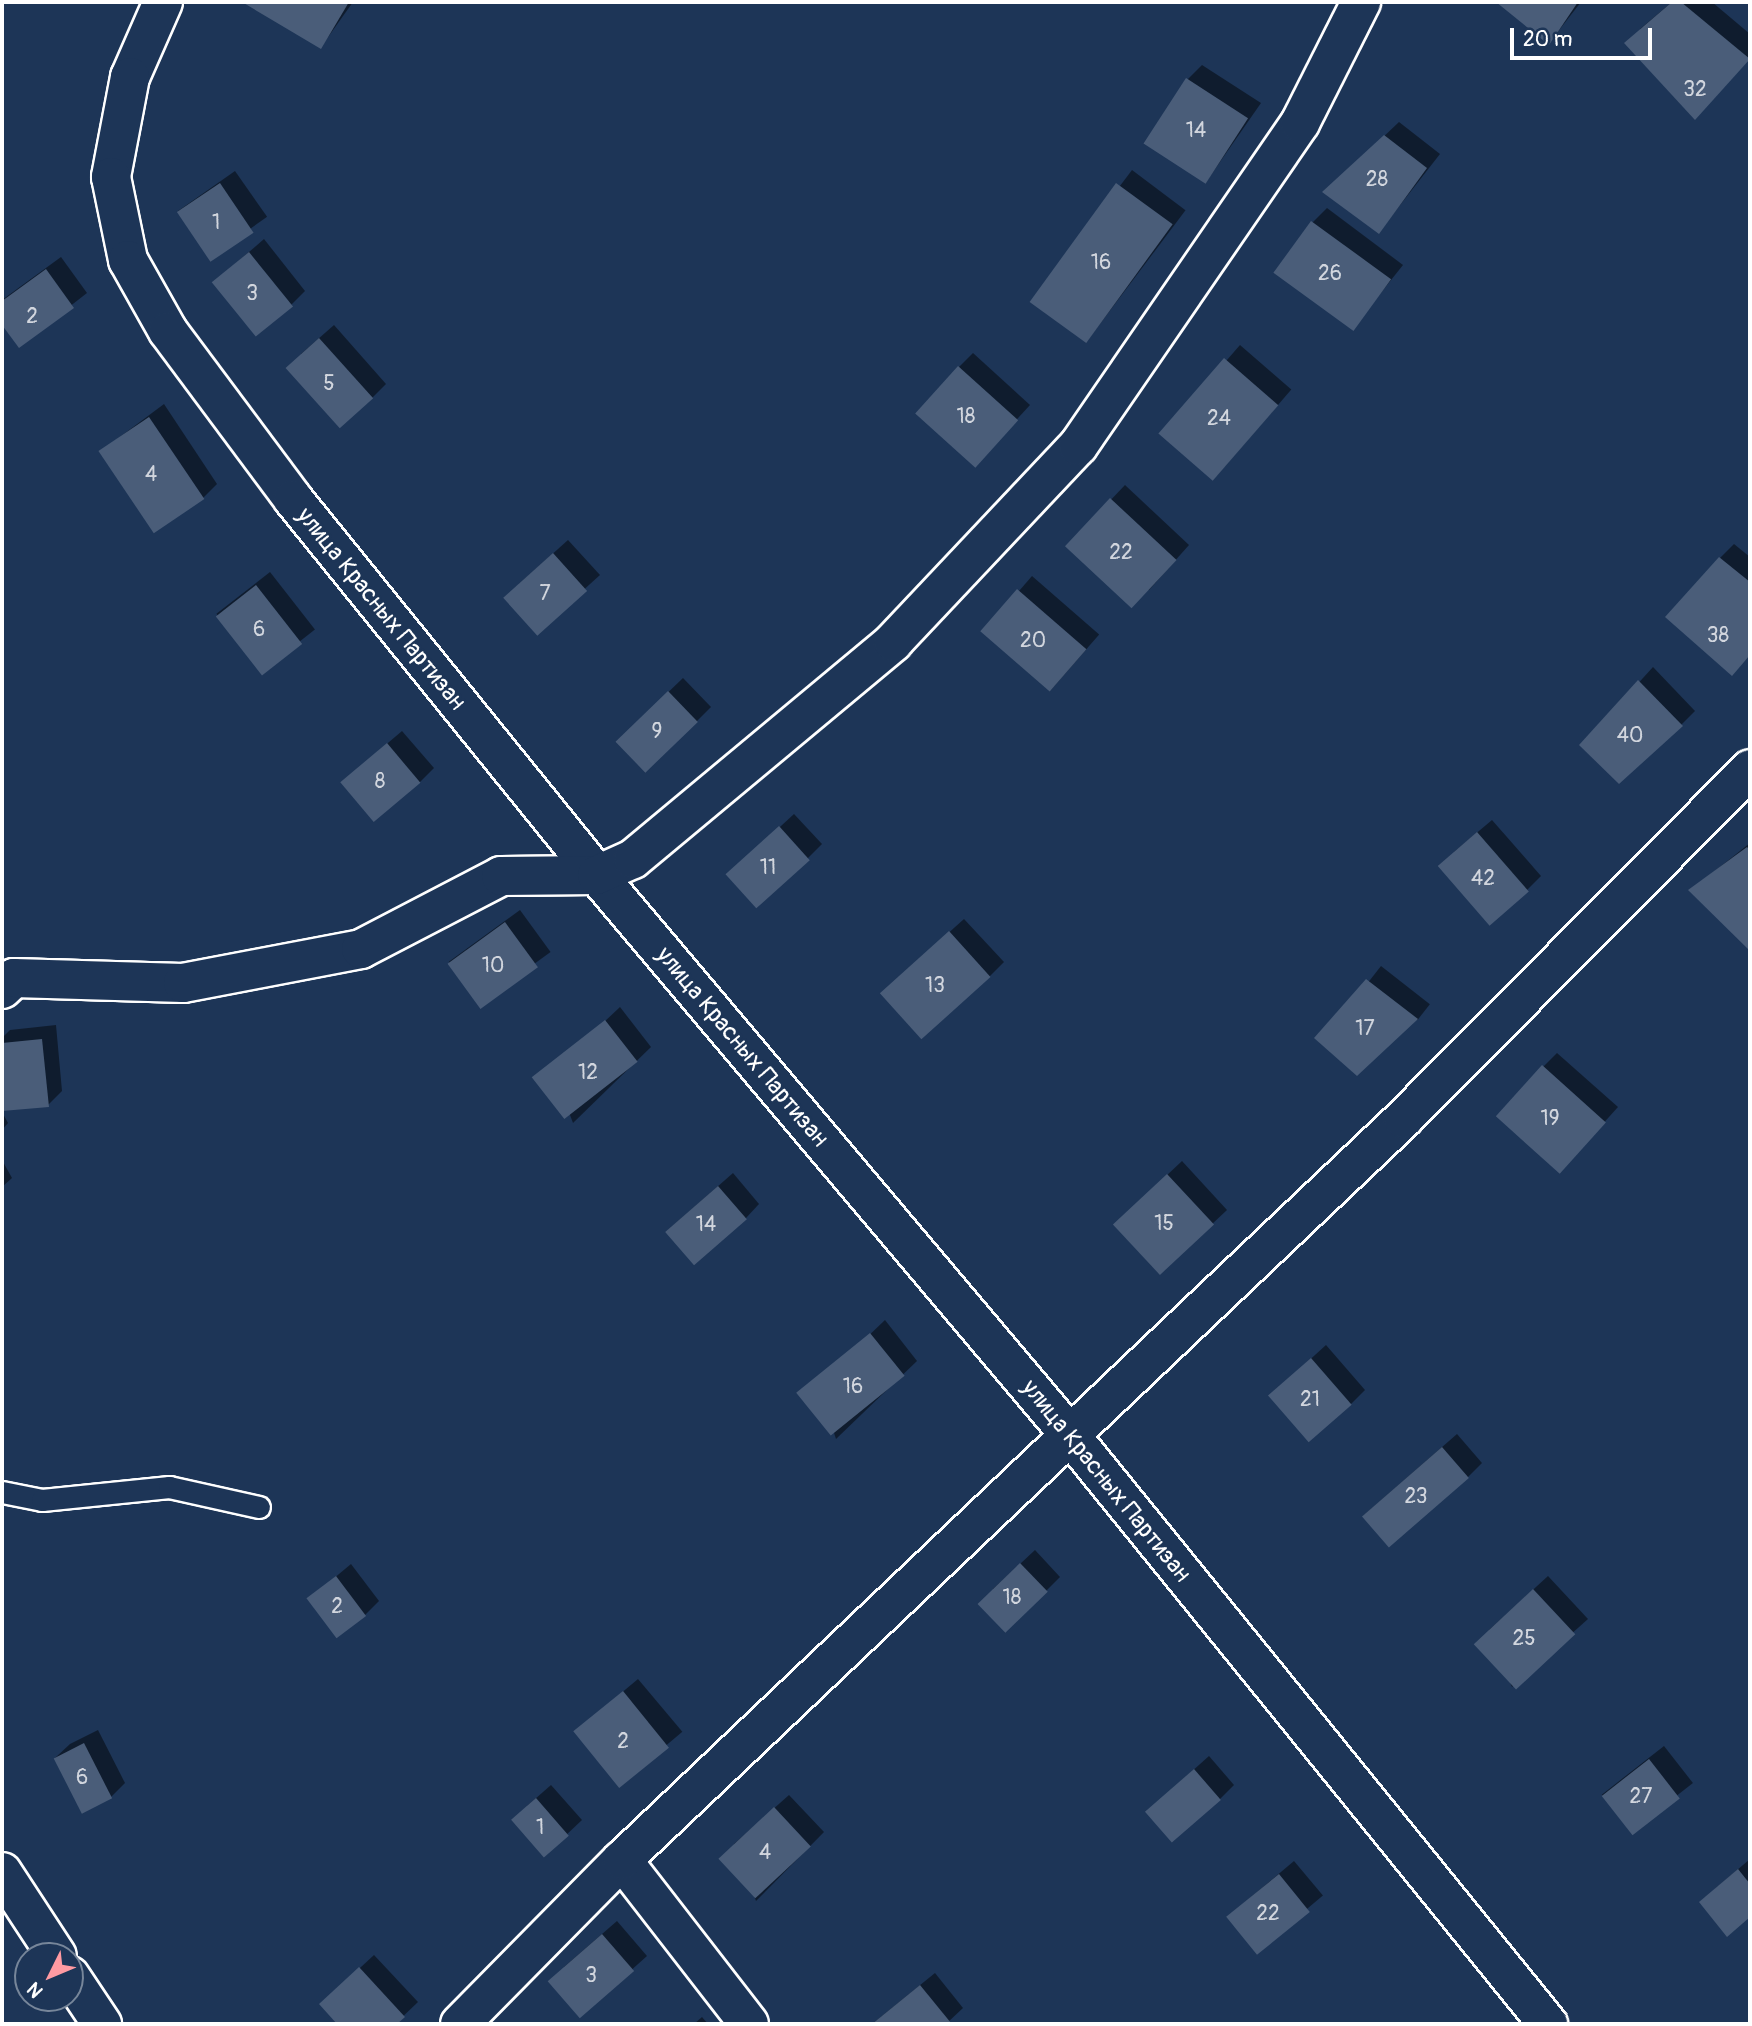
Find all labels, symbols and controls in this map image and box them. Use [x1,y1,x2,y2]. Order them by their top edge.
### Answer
scale bar [1514,14,1656,58]
text: 20 m [1523,26,1572,53]
house number: 32 [1683,77,1707,103]
house number: 14 [1186,118,1206,144]
house number: 28 [1366,167,1388,193]
house number: 1 [212,210,220,236]
house number: 16 [1091,250,1111,276]
house number: 26 [1318,261,1342,287]
house number: 3 [246,281,258,307]
house number: 2 [26,304,38,330]
house number: 5 [323,371,335,397]
house number: 18 [957,404,975,430]
house number: 24 [1207,406,1231,432]
house number: 4 [145,462,157,488]
street label: улица Красных Партизан [290,502,472,716]
house number: 22 [1109,540,1133,566]
house number: 7 [539,581,551,607]
house number: 6 [253,617,265,643]
house number: 38 [1707,623,1729,649]
house number: 20 [1020,628,1046,654]
house number: 9 [652,719,662,745]
house number: 40 [1617,723,1643,749]
house number: 8 [375,769,385,795]
house number: 11 [760,855,776,881]
house number: 42 [1471,866,1495,892]
street label: улица Красных Партизан [650,941,834,1153]
house number: 10 [482,953,504,979]
house number: 13 [925,973,945,999]
house number: 17 [1355,1016,1375,1042]
house number: 12 [578,1060,598,1086]
house number: 19 [1540,1106,1560,1132]
house number: 15 [1154,1211,1174,1237]
house number: 14 [696,1212,716,1238]
house number: 16 [843,1374,863,1400]
street label: улица Красных Партизан [1015,1374,1197,1588]
house number: 21 [1300,1387,1320,1413]
house number: 23 [1405,1484,1427,1510]
house number: 18 [1003,1585,1021,1611]
house number: 2 [331,1594,343,1620]
house number: 25 [1512,1626,1536,1652]
house number: 2 [617,1729,629,1755]
house number: 6 [76,1765,88,1791]
house number: 27 [1630,1784,1652,1810]
house number: 1 [536,1815,544,1841]
house number: 4 [759,1840,771,1866]
house number: 22 [1256,1901,1280,1927]
north arrow [14,1942,84,2012]
house number: 3 [585,1963,597,1989]
text: N [22,1977,48,2003]

